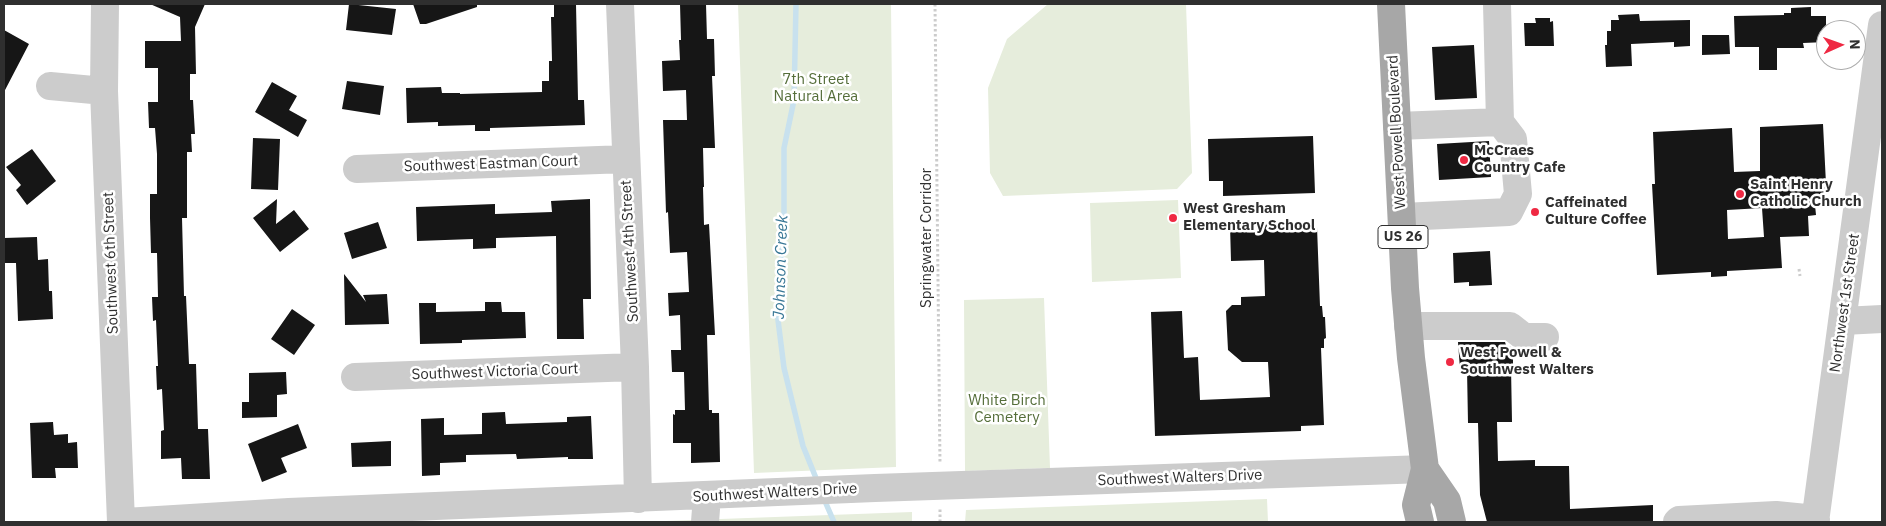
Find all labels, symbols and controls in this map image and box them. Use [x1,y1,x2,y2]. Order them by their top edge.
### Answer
north arrow [1816,20,1866,70]
text: N [1846,39,1864,50]
street label: West Powell Boulevard [1384,55,1410,209]
park label: 7th Street Natural Area [774,71,858,106]
place label: McCraes Country Cafe [1474,142,1566,177]
street label: Southwest Eastman Court [403,152,579,176]
marker: McCraes Country Cafe [1458,154,1470,166]
street label: Springwater Corridor [918,168,936,308]
place label: Saint Henry Catholic Church [1750,176,1862,211]
street label: Southwest 4th Street [617,179,643,323]
marker: Saint Henry Catholic Church [1734,188,1746,200]
street label: Southwest 6th Street [100,191,122,335]
place label: Caffeinated Culture Coffee [1545,194,1647,229]
place label: West Gresham Elementary School [1183,200,1315,235]
marker: Caffeinated Culture Coffee [1529,206,1541,218]
marker: West Gresham Elementary School [1167,212,1179,224]
water label: Johnson Creek [770,215,792,319]
road number: US 26 [1378,226,1428,248]
street label: Northwest 1st Street [1826,232,1864,374]
place label: West Powell & Southwest Walters [1460,344,1594,379]
marker: West Powell & Southwest Walters [1444,356,1456,368]
street label: Southwest Victoria Court [411,360,579,384]
park label: White Birch Cemetery [968,392,1046,427]
street label: Southwest Walters Drive [1097,466,1263,490]
street label: Southwest Walters Drive [692,480,858,506]

